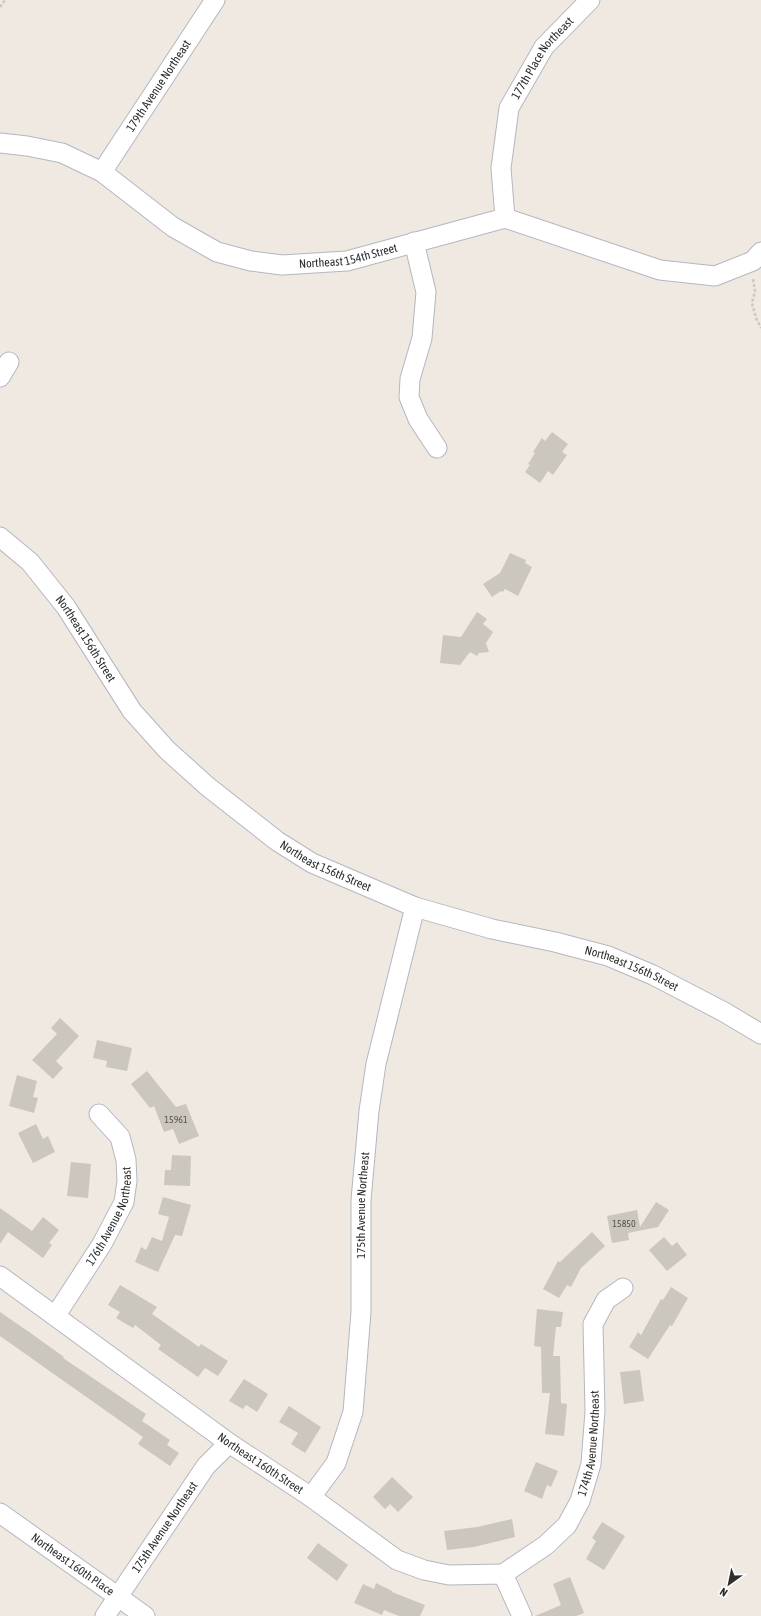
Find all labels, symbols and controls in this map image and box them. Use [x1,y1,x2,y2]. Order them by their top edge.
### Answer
street label: 177th Place Northeast [508,14,577,102]
street label: 179th Avenue Northeast [123,37,194,134]
street label: Northeast 154th Street [298,240,399,271]
street label: Northeast 156th Street [53,593,119,685]
street label: Northeast 156th Street [277,838,374,895]
street label: Northeast 156th Street [583,943,681,994]
house number: 15961 [164,1114,188,1125]
street label: 175th Avenue Northeast [354,1151,372,1259]
street label: 176th Avenue Northeast [83,1166,134,1268]
house number: 15850 [612,1218,636,1229]
street label: 174th Avenue Northeast [575,1390,602,1498]
street label: Northeast 160th Street [215,1430,306,1497]
street label: 175th Avenue Northeast [129,1479,201,1576]
street label: Northeast 160th Place [28,1530,117,1599]
north arrow [709,1564,749,1604]
text: N [718,1586,730,1599]

